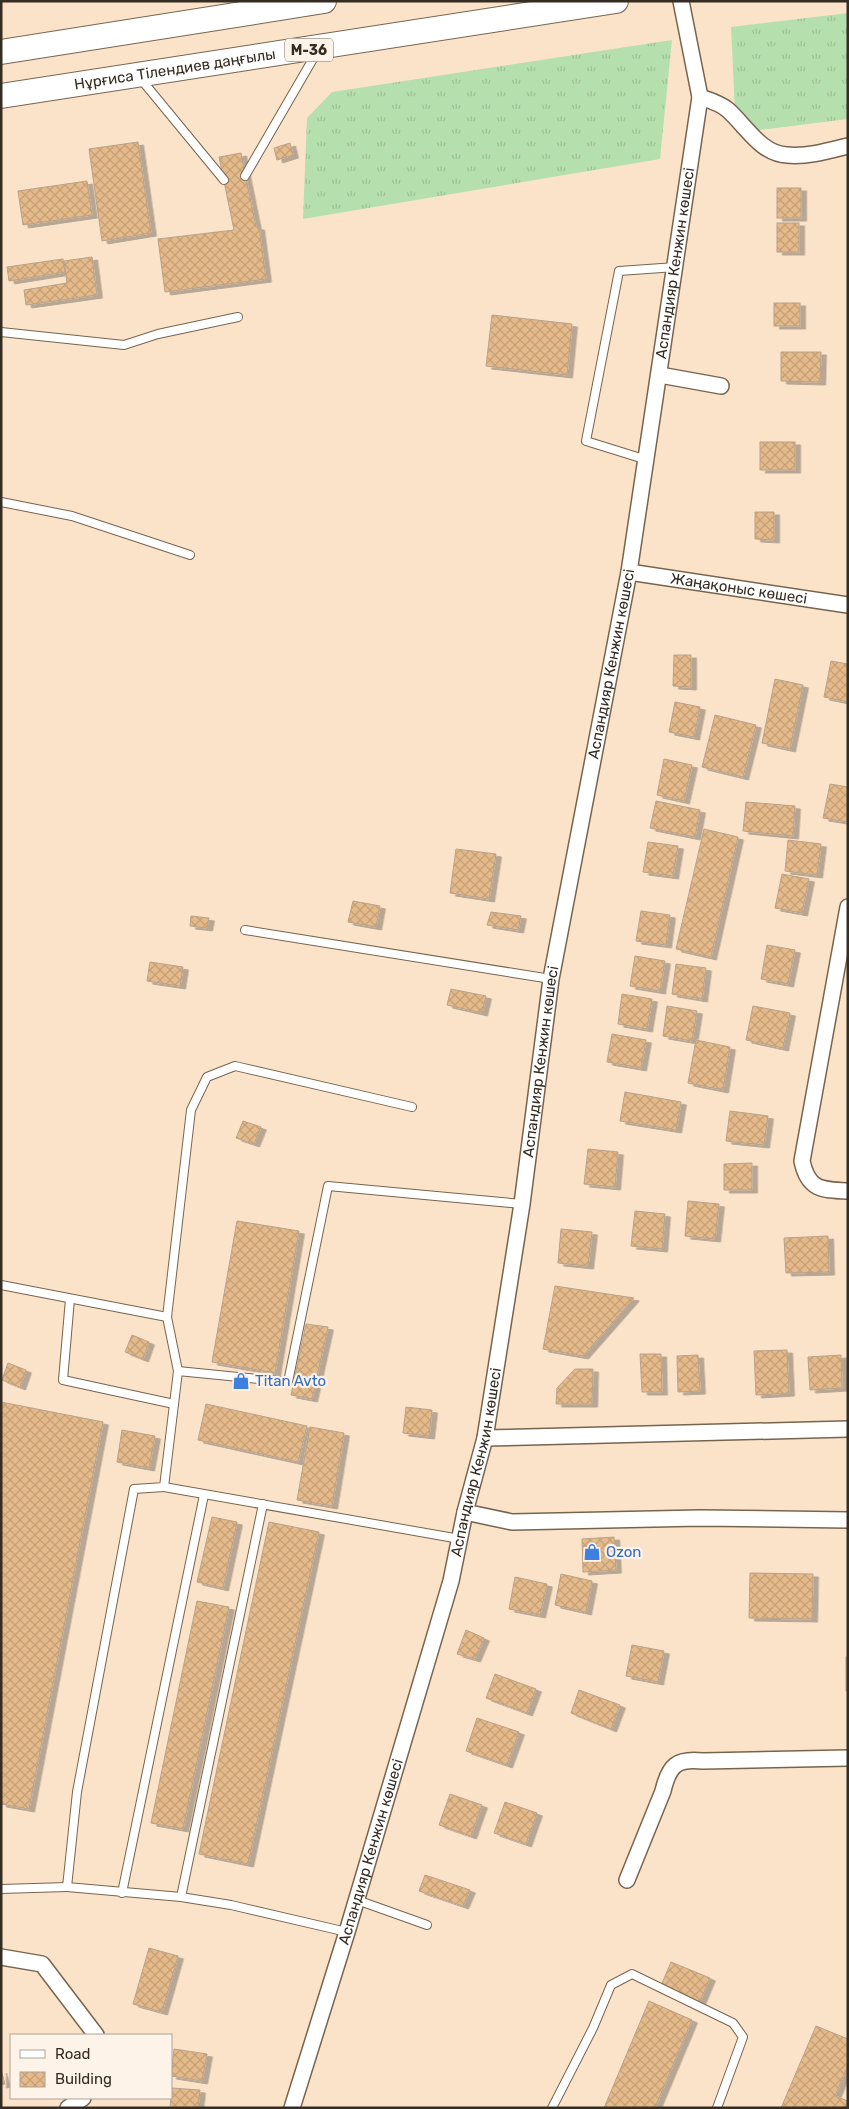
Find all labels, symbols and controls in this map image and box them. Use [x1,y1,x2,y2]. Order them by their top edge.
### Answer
road number: M-36 [285,38,333,62]
street label: Нұрғиса Тілендиев даңғылы [73,45,277,94]
street label: Аспандияр Кенжин көшесі [652,166,698,360]
street label: Аспандияр Кенжин көшесі [584,568,638,761]
street label: Жаңақоныс көшесі [669,569,808,608]
street label: Аспандияр Кенжин көшесі [519,964,562,1159]
street label: Аспандияр Кенжин көшесі [447,1366,505,1558]
shop icon: Titan Avto [231,1371,251,1391]
place label: Titan Avto [255,1372,326,1390]
shop icon: Ozon [582,1542,602,1562]
place label: Ozon [606,1543,641,1561]
street label: Аспандияр Кенжин көшесі [335,1757,407,1947]
legend [10,2034,172,2099]
text: Road [55,2045,91,2063]
text: Building [55,2070,112,2088]

